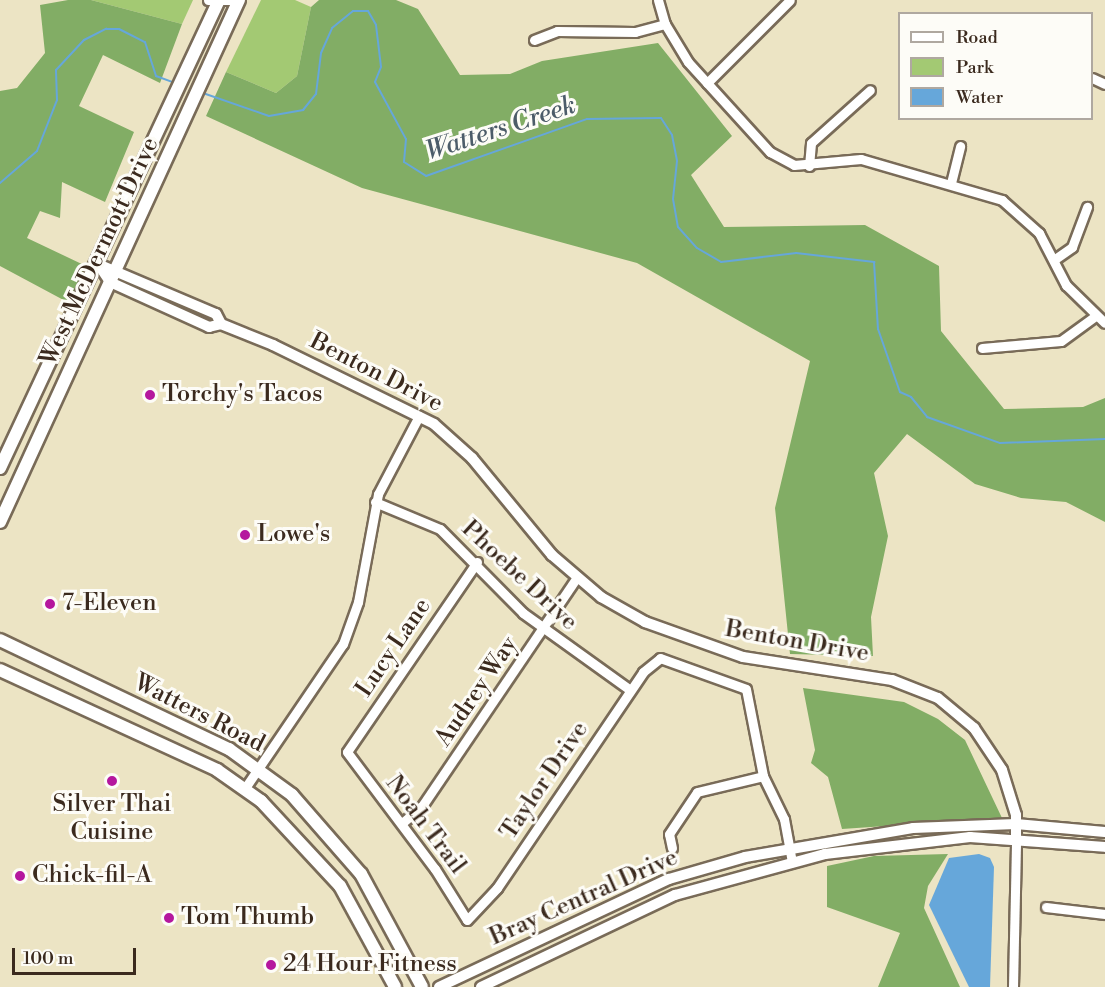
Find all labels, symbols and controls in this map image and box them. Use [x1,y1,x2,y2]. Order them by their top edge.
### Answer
legend [898,12,1093,120]
text: Road [956,26,998,49]
text: Park [956,56,993,79]
text: Water [956,86,1003,109]
water label: Watters Creek [422,90,580,168]
street label: West McDermott Drive [34,133,166,371]
street label: Benton Drive [305,327,447,419]
place label: Torchy's Tacos [162,381,323,409]
marker: Torchy's Tacos [143,388,157,402]
street label: Phoebe Drive [455,515,583,637]
place label: Lowe's [257,521,330,549]
marker: Lowe's [238,528,252,542]
place label: 7-Eleven [62,590,157,618]
street label: Lucy Lane [351,593,437,703]
marker: 7-Eleven [43,597,57,611]
street label: Benton Drive [723,615,871,669]
street label: Audrey Way [430,632,524,752]
street label: Watters Road [129,669,269,759]
street label: Taylor Drive [495,717,595,845]
street label: Noah Trail [379,770,471,880]
marker: Silver Thai Cuisine [105,774,119,788]
place label: Silver Thai Cuisine [53,791,171,847]
street label: Bray Central Drive [486,844,682,952]
place label: Chick-fil-A [32,862,152,890]
marker: Chick-fil-A [13,869,27,883]
place label: Tom Thumb [181,904,314,932]
marker: Tom Thumb [162,911,176,925]
scale bar [15,936,140,974]
text: 100 m [23,947,74,970]
place label: 24 Hour Fitness [283,951,457,979]
marker: 24 Hour Fitness [264,958,278,972]

